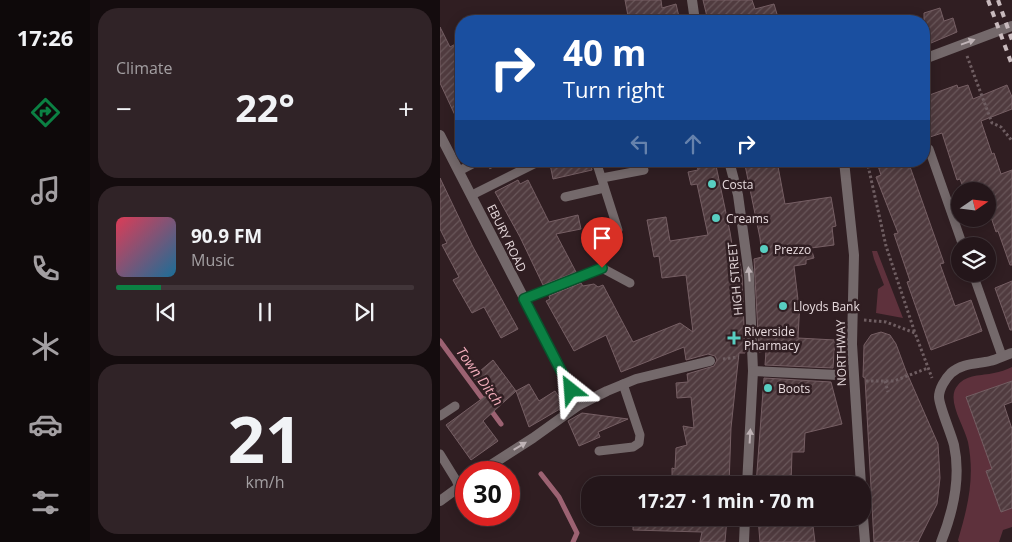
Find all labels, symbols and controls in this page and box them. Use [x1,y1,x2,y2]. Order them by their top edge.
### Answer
text: 17:26 [17,22,73,52]
text: 40 m [563,29,646,76]
icon: right [480,35,545,100]
one-way arrow [961,38,976,46]
text: Climate [116,57,173,79]
text: Turn right [563,74,665,104]
text: 22° [235,81,295,133]
text: − [116,89,132,127]
text: + [398,89,414,127]
icon: directions [28,95,63,130]
icon: left [626,130,654,158]
icon: ahead [679,130,707,158]
icon: right [732,130,760,158]
icon: music [28,173,63,208]
place label: Costa [722,176,753,193]
marker: Costa [706,178,718,190]
north arrow [951,182,996,228]
map controls [951,182,996,282]
street label: EBURY ROAD [483,201,531,275]
place label: Creams [726,210,769,227]
marker: Creams [710,212,722,224]
pin [581,217,623,268]
text: 90.9 FM [191,223,262,249]
icon: arrive [588,224,616,252]
button: layers [951,237,996,282]
street label: HIGH STREET [723,241,747,316]
place label: Prezzo [774,241,811,258]
marker: Prezzo [758,243,770,255]
text: Music [191,249,235,271]
icon: phone [28,251,63,286]
one-way arrow [745,266,753,282]
icon: previous [152,298,180,326]
icon: pause [251,298,279,326]
icon: next [350,298,378,326]
place label: Lloyds Bank [793,298,860,315]
marker: Lloyds Bank [777,300,789,312]
street label: NORTHWAY [832,319,850,386]
place label: Riverside Pharmacy [744,323,801,354]
icon: climate [28,329,63,364]
marker: Riverside Pharmacy [728,332,740,344]
water label: Town Ditch [452,343,508,409]
position arrow [544,363,596,415]
place label: Boots [778,380,810,397]
marker: Boots [762,382,774,394]
text: 21 [228,394,302,482]
icon: car [28,407,63,442]
one-way arrow [746,428,754,444]
one-way arrow [514,441,527,450]
speed limit sign: 30 [455,461,520,526]
text: km/h [246,471,284,493]
icon: filters [28,485,63,520]
text: 17:27 · 1 min · 70 m [637,488,815,514]

